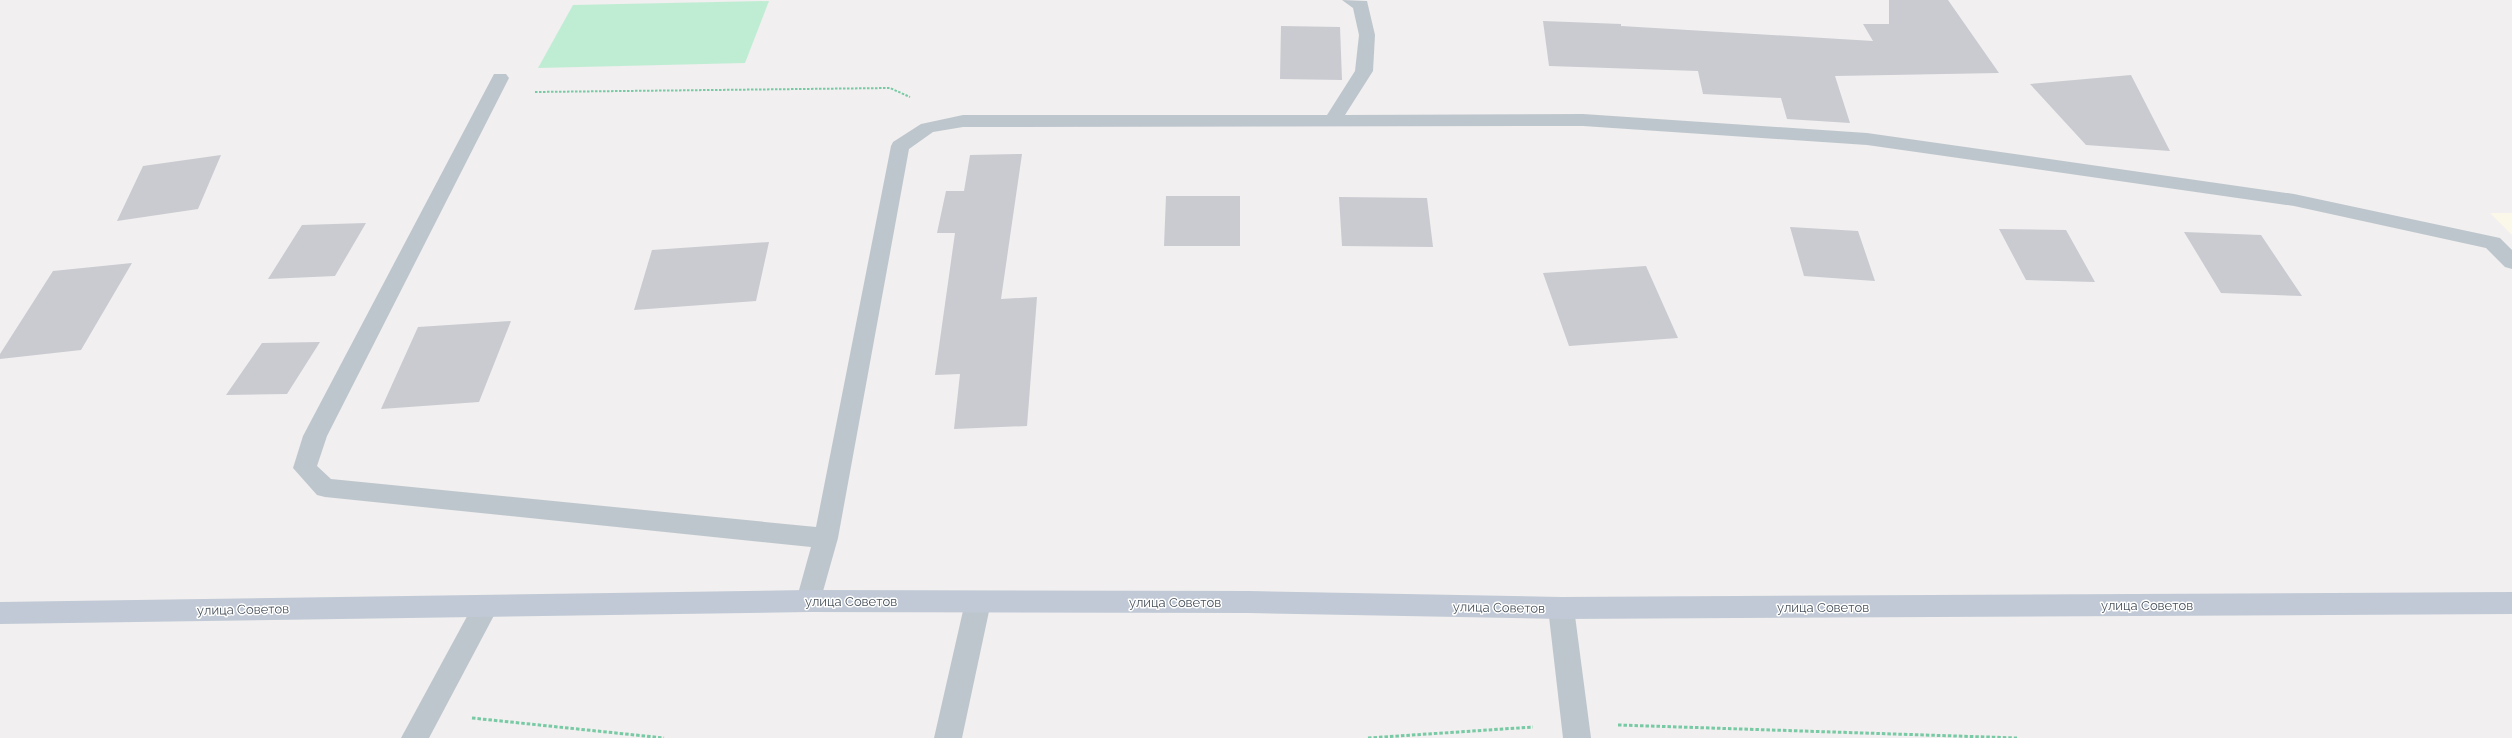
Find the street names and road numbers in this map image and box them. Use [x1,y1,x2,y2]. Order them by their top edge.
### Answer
street label: улица Советов [805,594,897,609]
street label: улица Советов [1129,595,1221,610]
street label: улица Советов [2101,598,2193,613]
street label: улица Советов [1453,599,1545,616]
street label: улица Советов [1777,600,1869,615]
street label: улица Советов [197,601,289,618]

